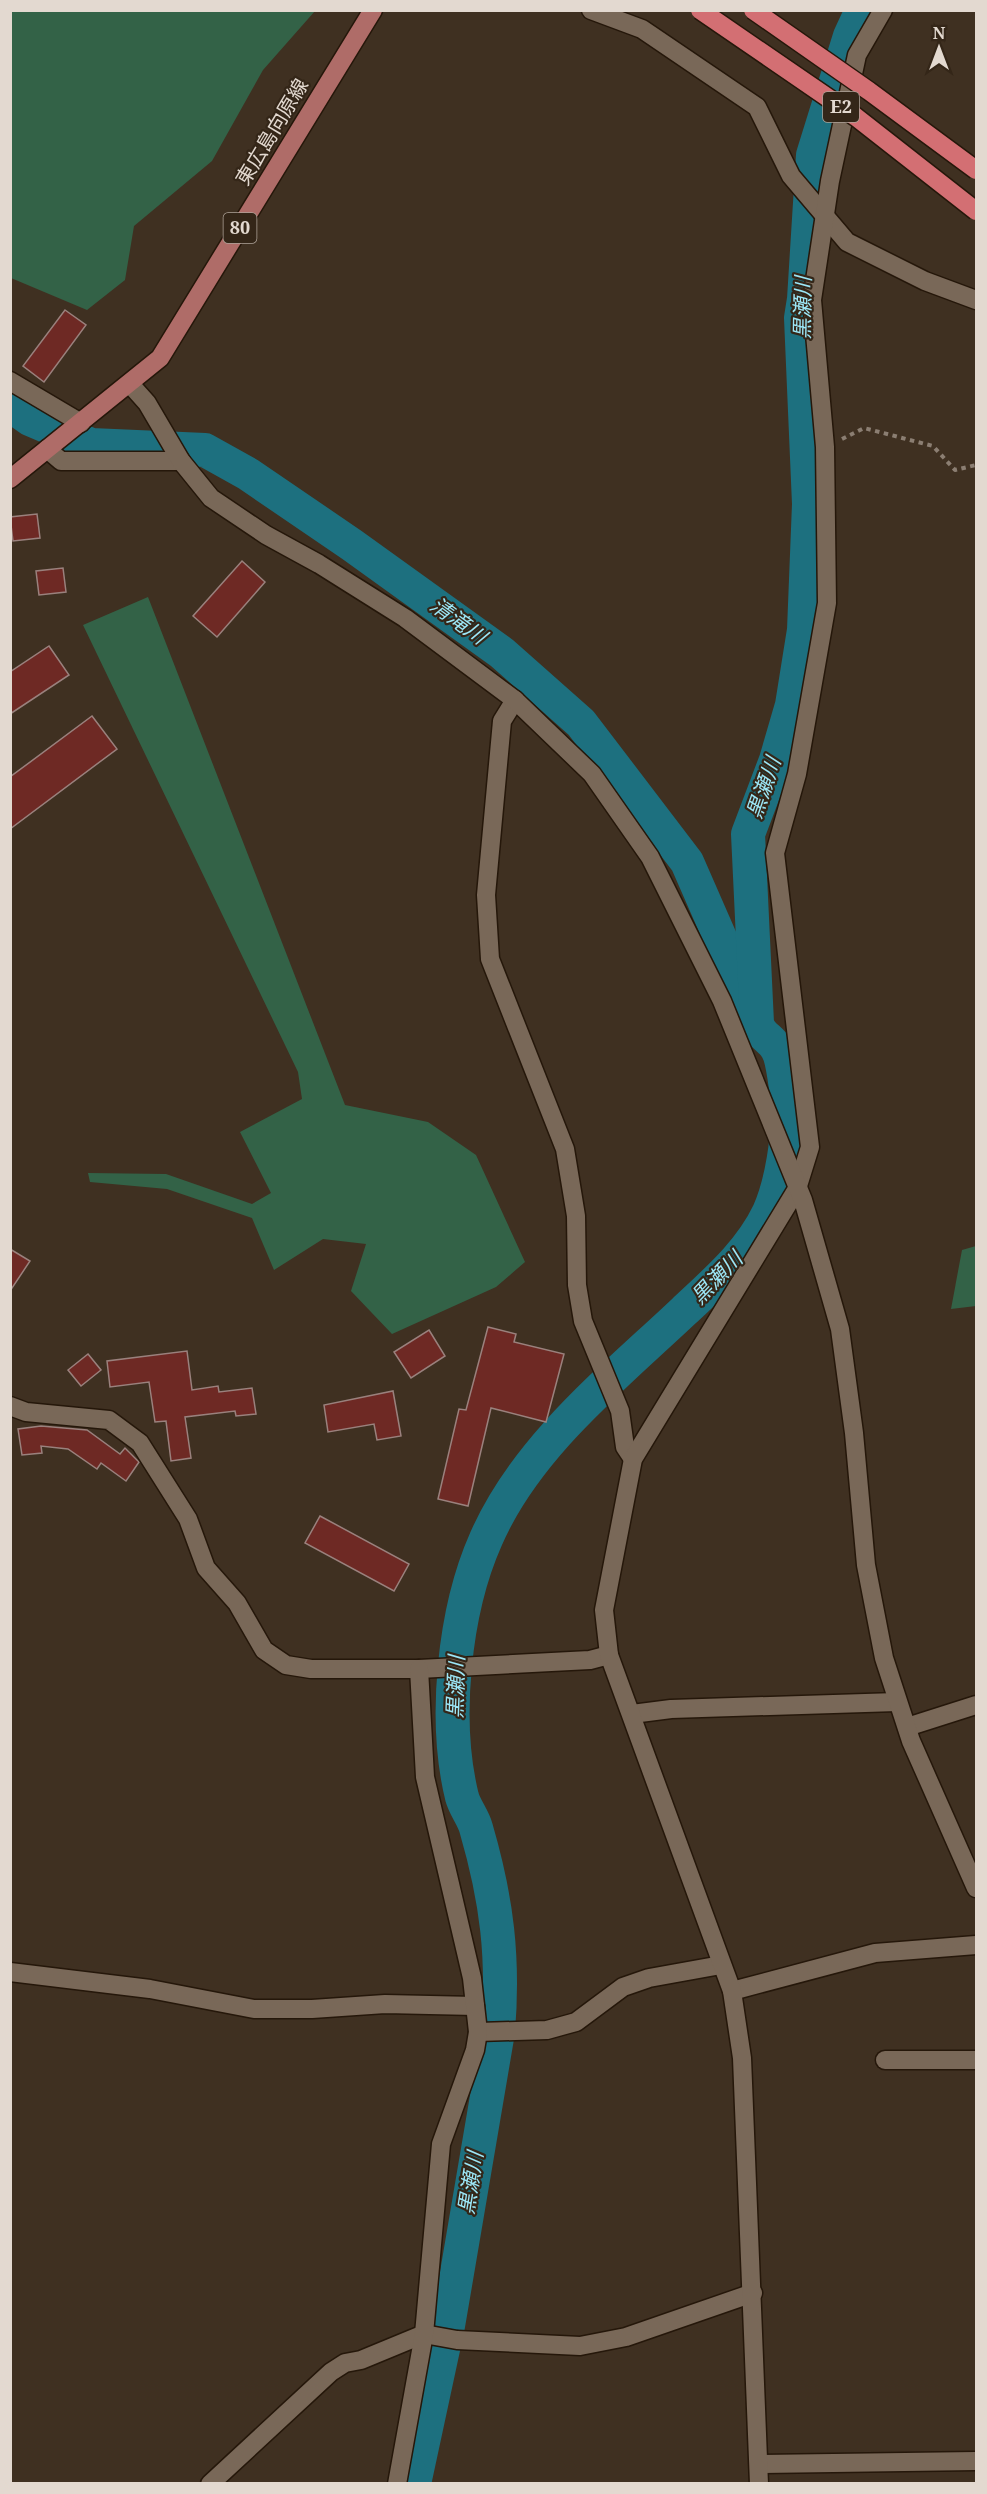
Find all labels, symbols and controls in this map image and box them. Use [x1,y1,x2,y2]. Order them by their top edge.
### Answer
north arrow [909,18,969,78]
text: N [933,22,946,44]
street label: 東広島向原線 [229,73,314,190]
road number: E2 [823,92,859,122]
road number: 80 [224,213,256,243]
water label: 黒瀬川 [787,274,817,340]
water label: 清滝川 [425,590,494,651]
water label: 黒瀬川 [740,751,787,822]
water label: 黒瀬川 [684,1243,750,1310]
water label: 黒瀬川 [440,1653,470,1719]
water label: 黒瀬川 [451,2148,489,2216]

